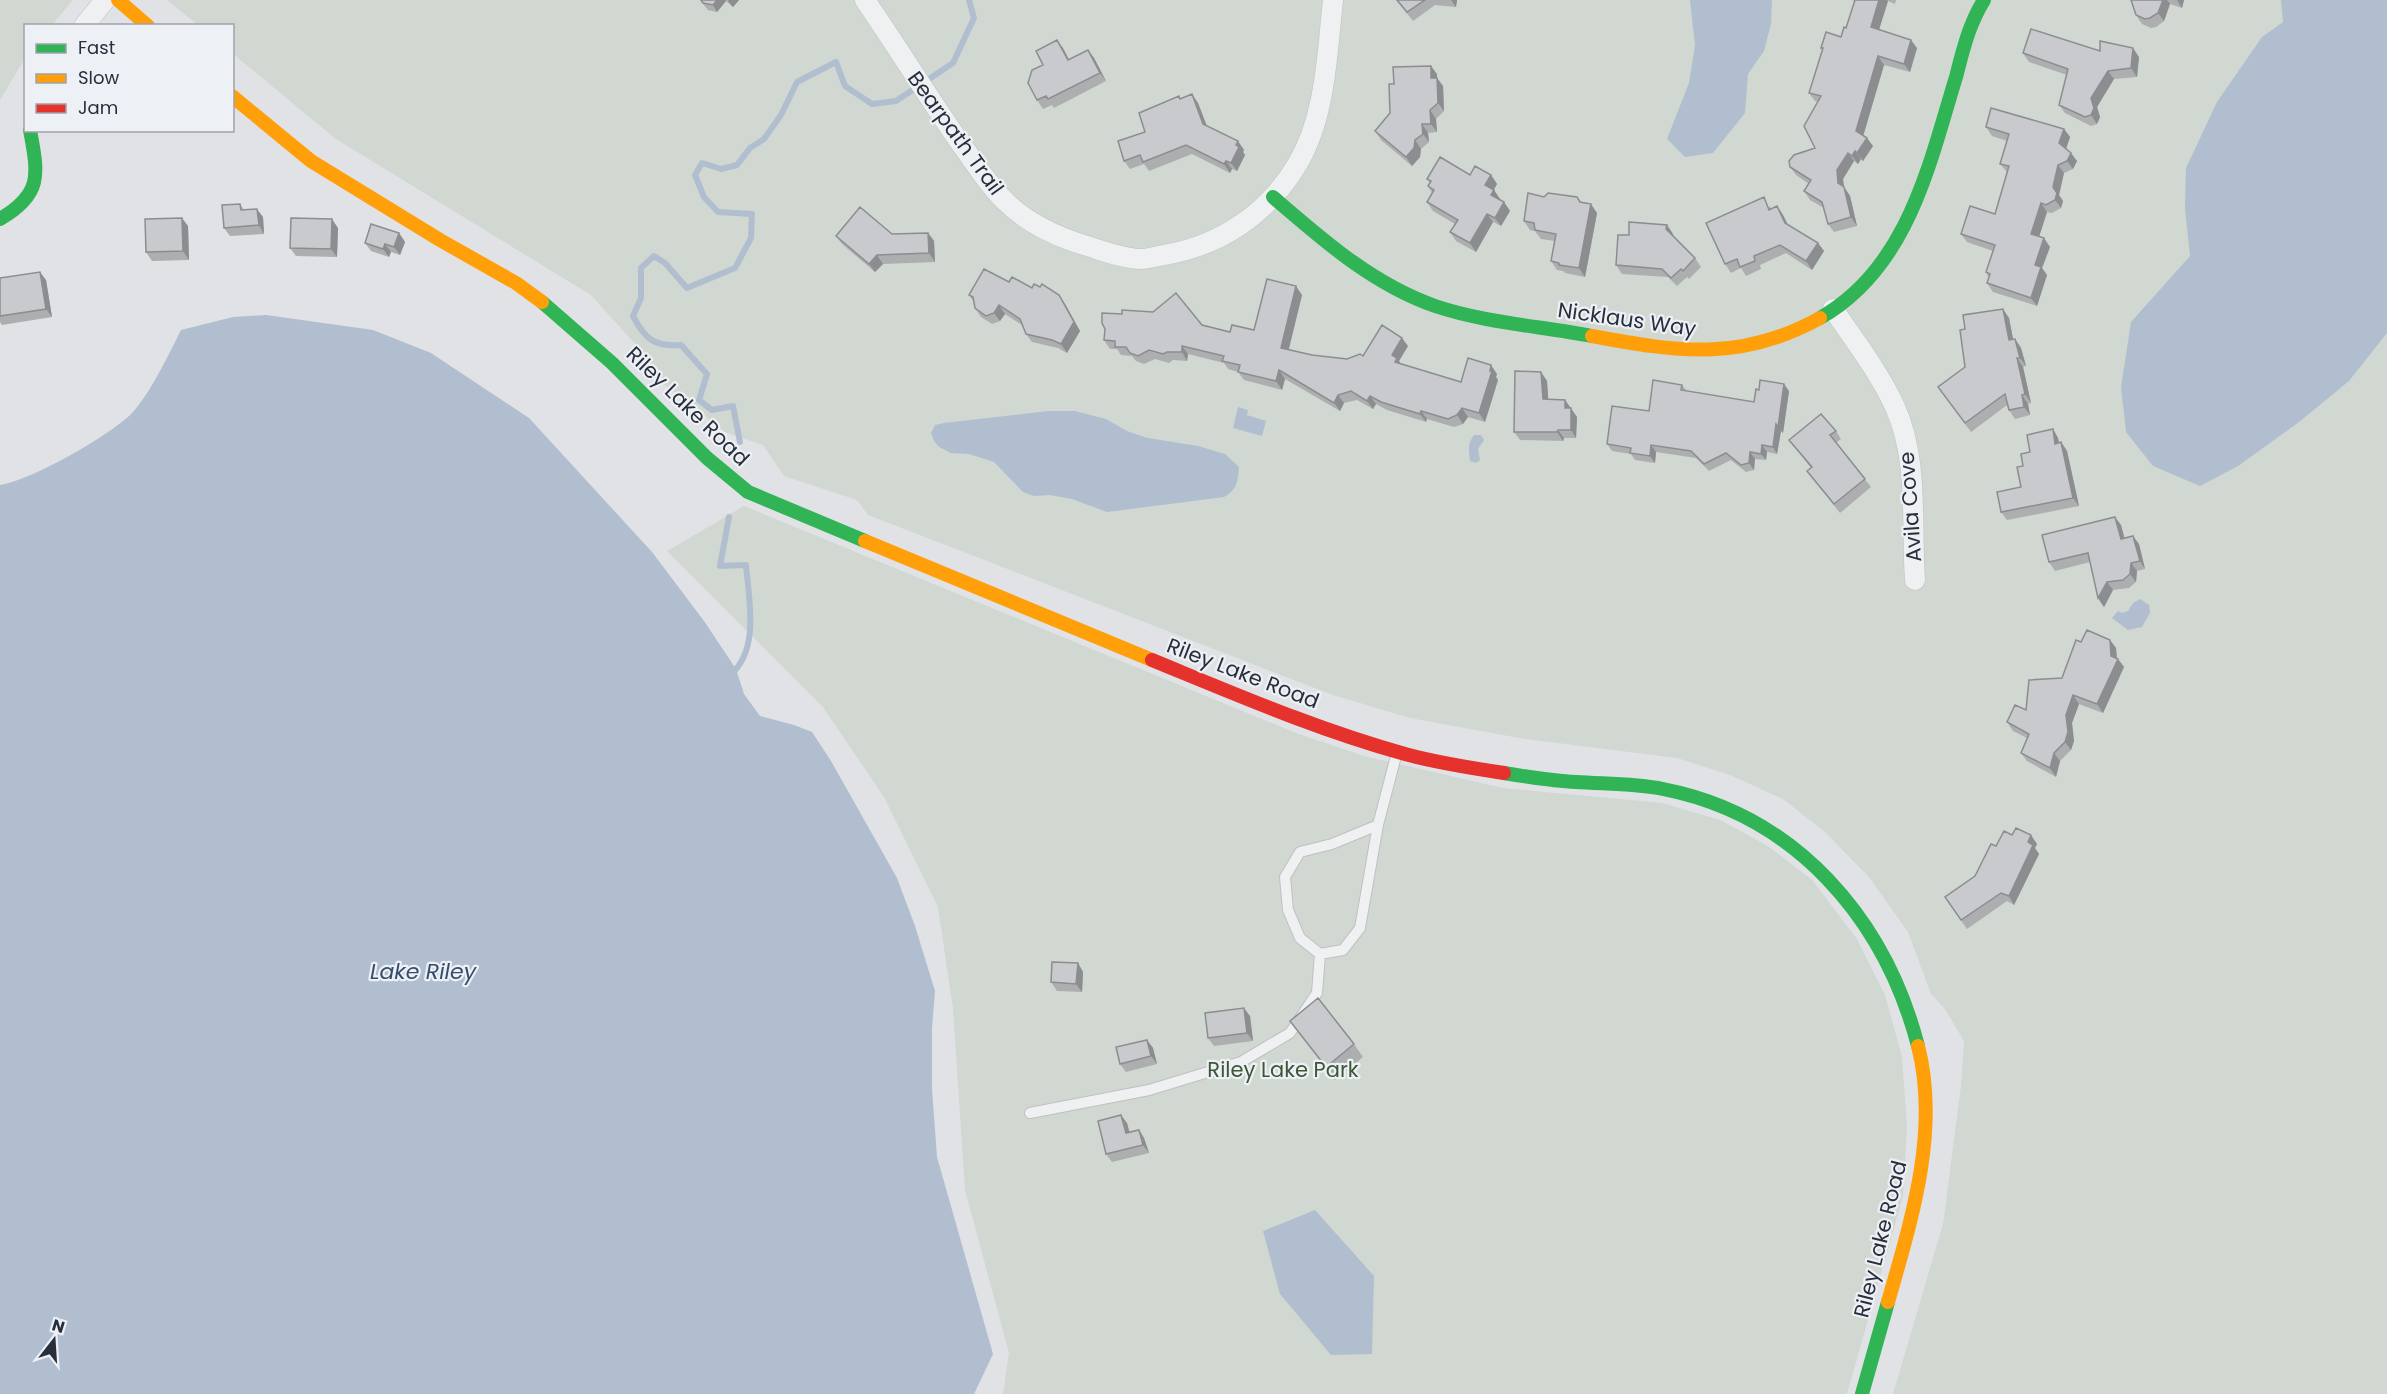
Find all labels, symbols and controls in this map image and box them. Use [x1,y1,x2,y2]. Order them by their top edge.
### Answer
legend [24,24,234,132]
text: Fast [78,35,115,60]
text: Slow [78,65,120,90]
street label: Bearpath Trail [901,65,1011,201]
text: Jam [78,95,118,120]
street label: Nicklaus Way [1556,295,1698,343]
street label: Riley Lake Road [620,340,756,472]
street label: Avila Cove [1892,451,1928,563]
street label: Riley Lake Road [1163,631,1323,715]
water label: Lake Riley [370,956,478,987]
park label: Riley Lake Park [1207,1055,1359,1084]
street label: Riley Lake Road [1846,1157,1914,1321]
north arrow [24,1310,84,1370]
text: N [49,1313,67,1339]

